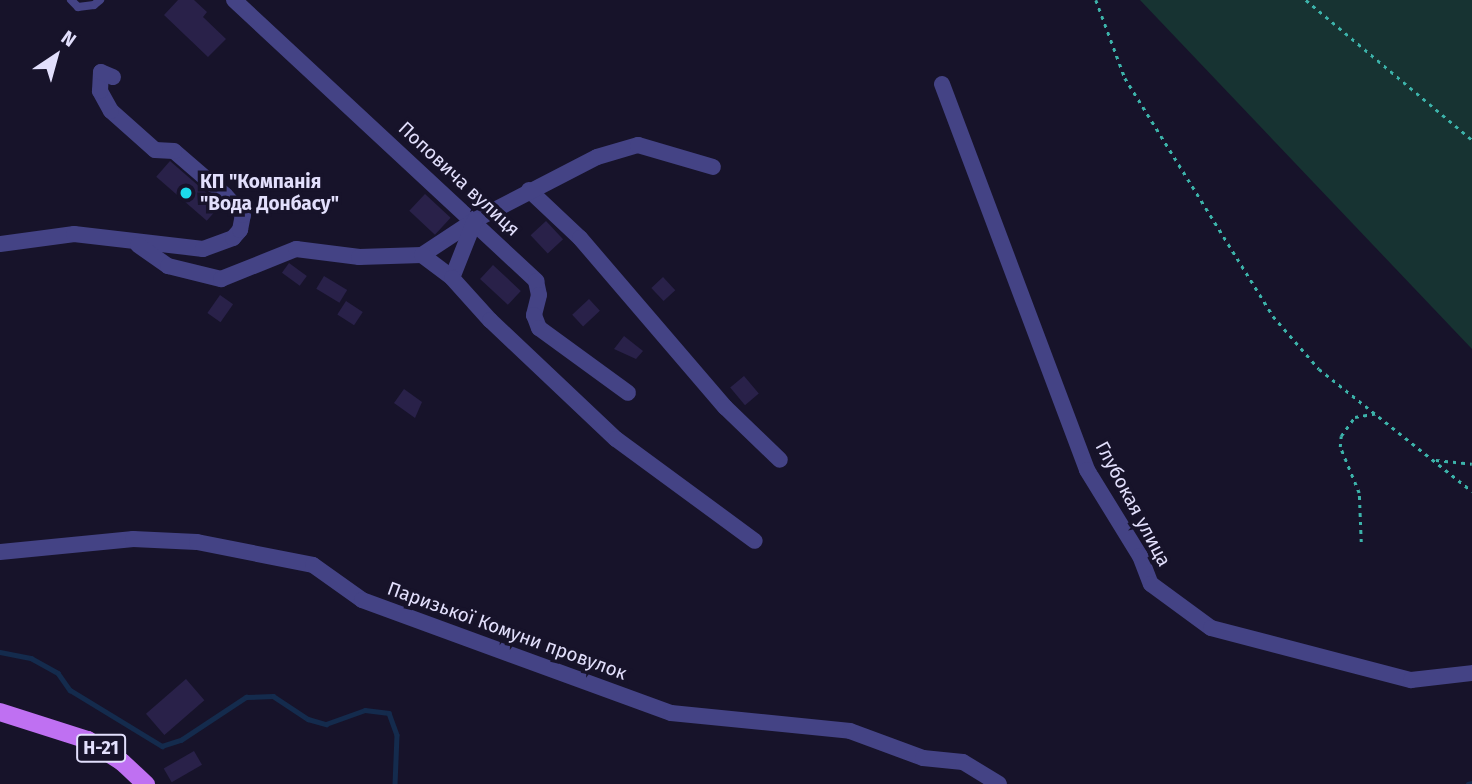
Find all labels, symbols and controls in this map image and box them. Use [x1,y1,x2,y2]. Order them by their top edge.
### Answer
north arrow [21,21,91,91]
text: N [57,26,80,52]
street label: Поповича вулиця [394,117,524,241]
place label: КП "Компанія "Вода Донбасу" [200,171,339,215]
marker: КП "Компанія "Вода Донбасу" [178,185,194,201]
street label: Глубокая улица [1090,438,1176,570]
street label: Паризької Комуни провулок [384,577,630,685]
road number: Н-21 [75,734,127,762]

